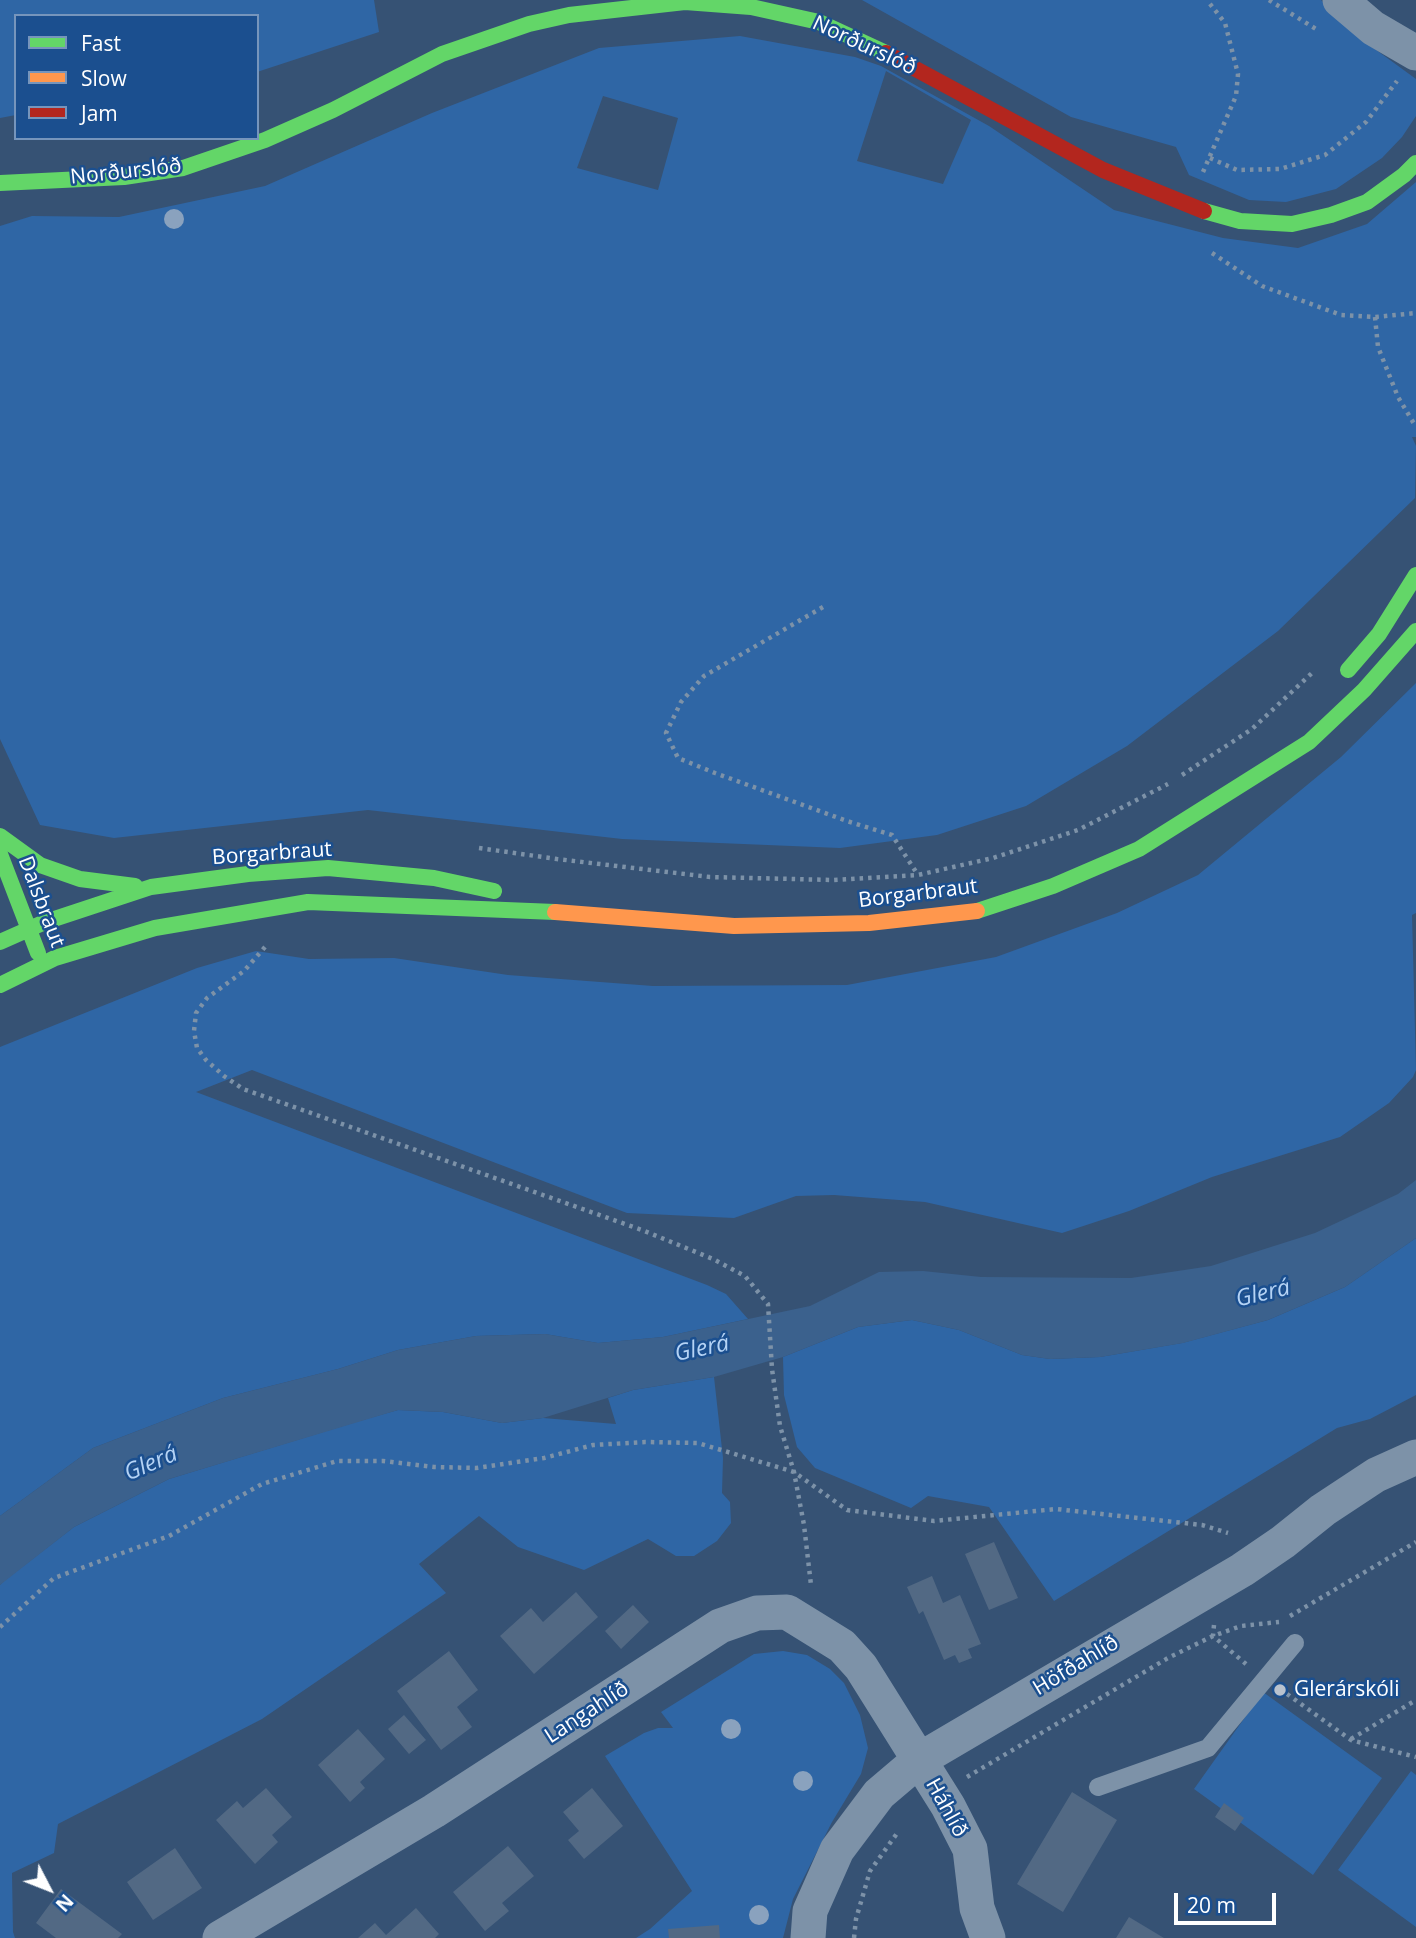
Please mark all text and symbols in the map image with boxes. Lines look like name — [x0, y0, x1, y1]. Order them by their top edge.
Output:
street label: Norðurslóð — [808, 11, 920, 81]
legend — [14, 14, 259, 140]
text: Fast — [81, 29, 121, 57]
text: Slow — [81, 64, 127, 92]
text: Jam — [81, 99, 118, 127]
street label: Norðurslóð — [69, 154, 183, 190]
street label: Borgarbraut — [211, 837, 333, 871]
street label: Dalsbraut — [12, 853, 70, 951]
street label: Borgarbraut — [857, 874, 979, 914]
water label: Glerá — [1233, 1274, 1293, 1314]
water label: Glerá — [672, 1330, 732, 1368]
water label: Glerá — [120, 1441, 182, 1487]
street label: Höfðahlíð — [1029, 1631, 1123, 1701]
street label: Langahlíð — [540, 1677, 634, 1749]
place label: Glerárskóli — [1294, 1677, 1399, 1703]
marker: Glerárskóli — [1272, 1682, 1288, 1698]
street label: Háhlíð — [920, 1774, 972, 1842]
north arrow — [14, 1854, 84, 1924]
scale bar — [1178, 1878, 1280, 1922]
text: N — [50, 1889, 79, 1917]
text: 20 m — [1187, 1891, 1236, 1919]

